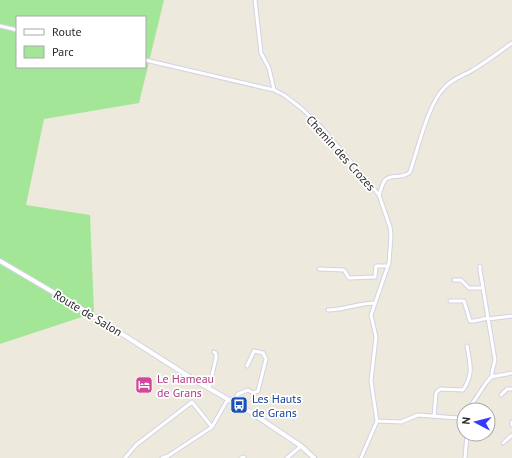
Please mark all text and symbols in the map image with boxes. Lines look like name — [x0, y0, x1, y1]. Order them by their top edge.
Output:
legend — [16, 16, 146, 68]
text: Route — [52, 24, 82, 39]
text: Parc — [52, 44, 74, 59]
street label: Chemin des Crozes — [303, 112, 379, 194]
street label: Route de Salon — [51, 287, 125, 339]
place label: Le Hameau de Grans — [157, 371, 214, 400]
hotel icon: Le Hameau de Grans — [134, 375, 154, 395]
place label: Les Hauts de Grans — [252, 391, 301, 420]
bus stop icon: Les Hauts de Grans — [229, 395, 249, 415]
north arrow — [456, 402, 496, 442]
text: N — [459, 416, 473, 425]

